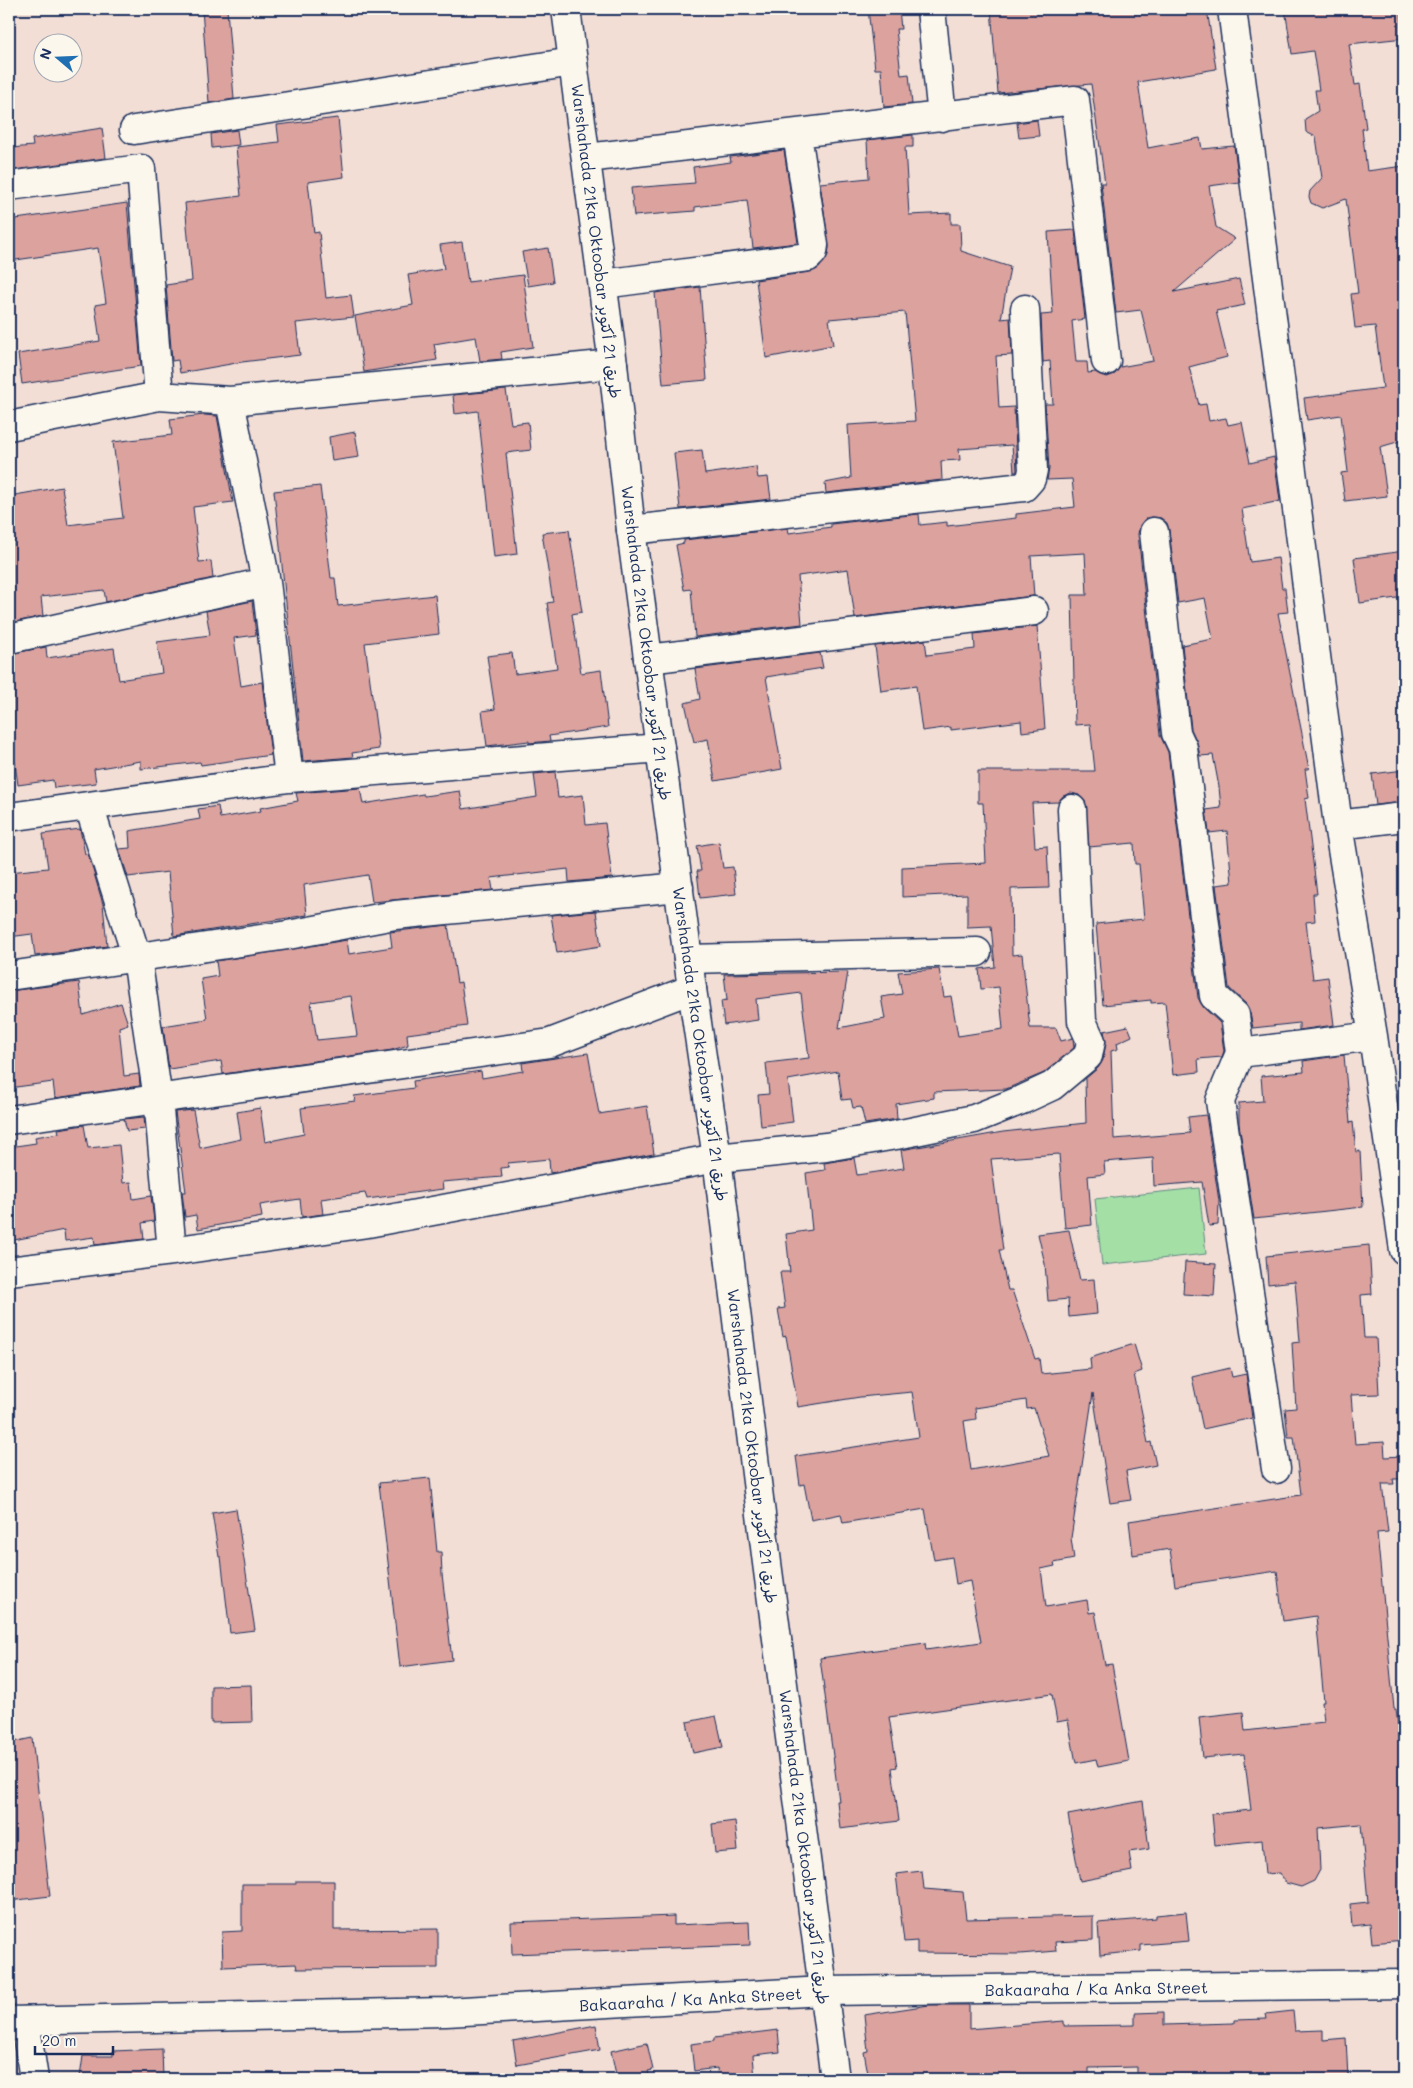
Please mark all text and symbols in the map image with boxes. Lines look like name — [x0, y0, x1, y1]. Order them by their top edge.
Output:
north arrow — [32, 32, 82, 82]
text: N — [35, 45, 56, 62]
street label: Warshahada 21ka Oktoobar طريق 21 أكتوبر — [566, 82, 627, 400]
street label: Warshahada 21ka Oktoobar طريق 21 أكتوبر — [616, 484, 677, 802]
street label: Warshahada 21ka Oktoobar طريق 21 أكتوبر — [668, 886, 733, 1203]
street label: Warshahada 21ka Oktoobar طريق 21 أكتوبر — [722, 1287, 783, 1605]
street label: Warshahada 21ka Oktoobar طريق 21 أكتوبر — [774, 1688, 835, 2006]
street label: Bakaaraha / Ka Anka Street — [985, 1976, 1208, 2000]
street label: Bakaaraha / Ka Anka Street — [578, 1982, 803, 2015]
scale bar — [35, 2023, 112, 2055]
text: 20 m — [42, 2030, 76, 2050]

